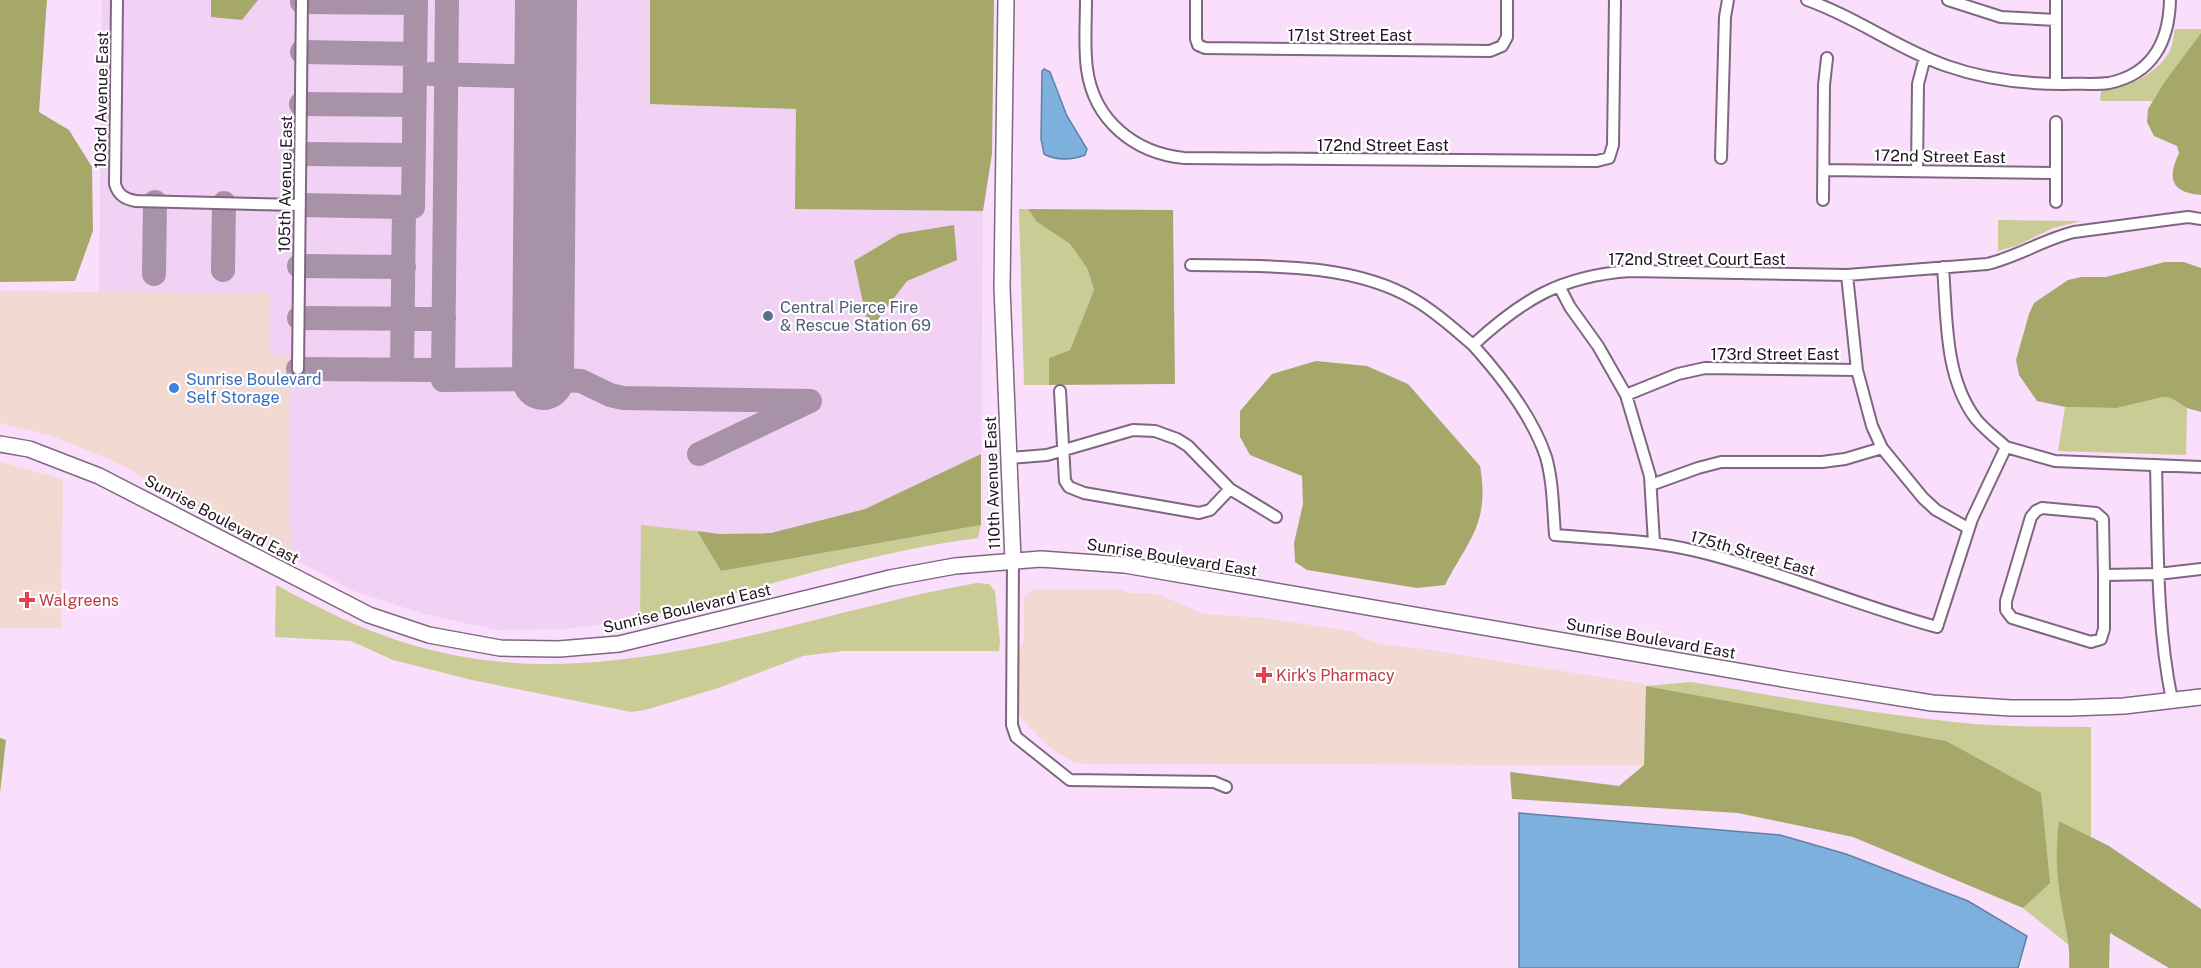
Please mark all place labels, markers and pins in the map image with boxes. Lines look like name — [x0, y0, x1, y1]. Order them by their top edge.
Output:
place label: Central Pierce Fire & Rescue Station 69 — [780, 298, 931, 335]
marker: Central Pierce Fire & Rescue Station 69 — [761, 309, 775, 323]
place label: Sunrise Boulevard Self Storage — [186, 370, 321, 407]
marker: Sunrise Boulevard Self Storage — [167, 381, 181, 395]
place label: Walgreens — [39, 591, 119, 610]
marker: Walgreens — [20, 593, 34, 607]
place label: Kirk's Pharmacy — [1276, 666, 1395, 685]
marker: Kirk's Pharmacy — [1257, 668, 1271, 682]

